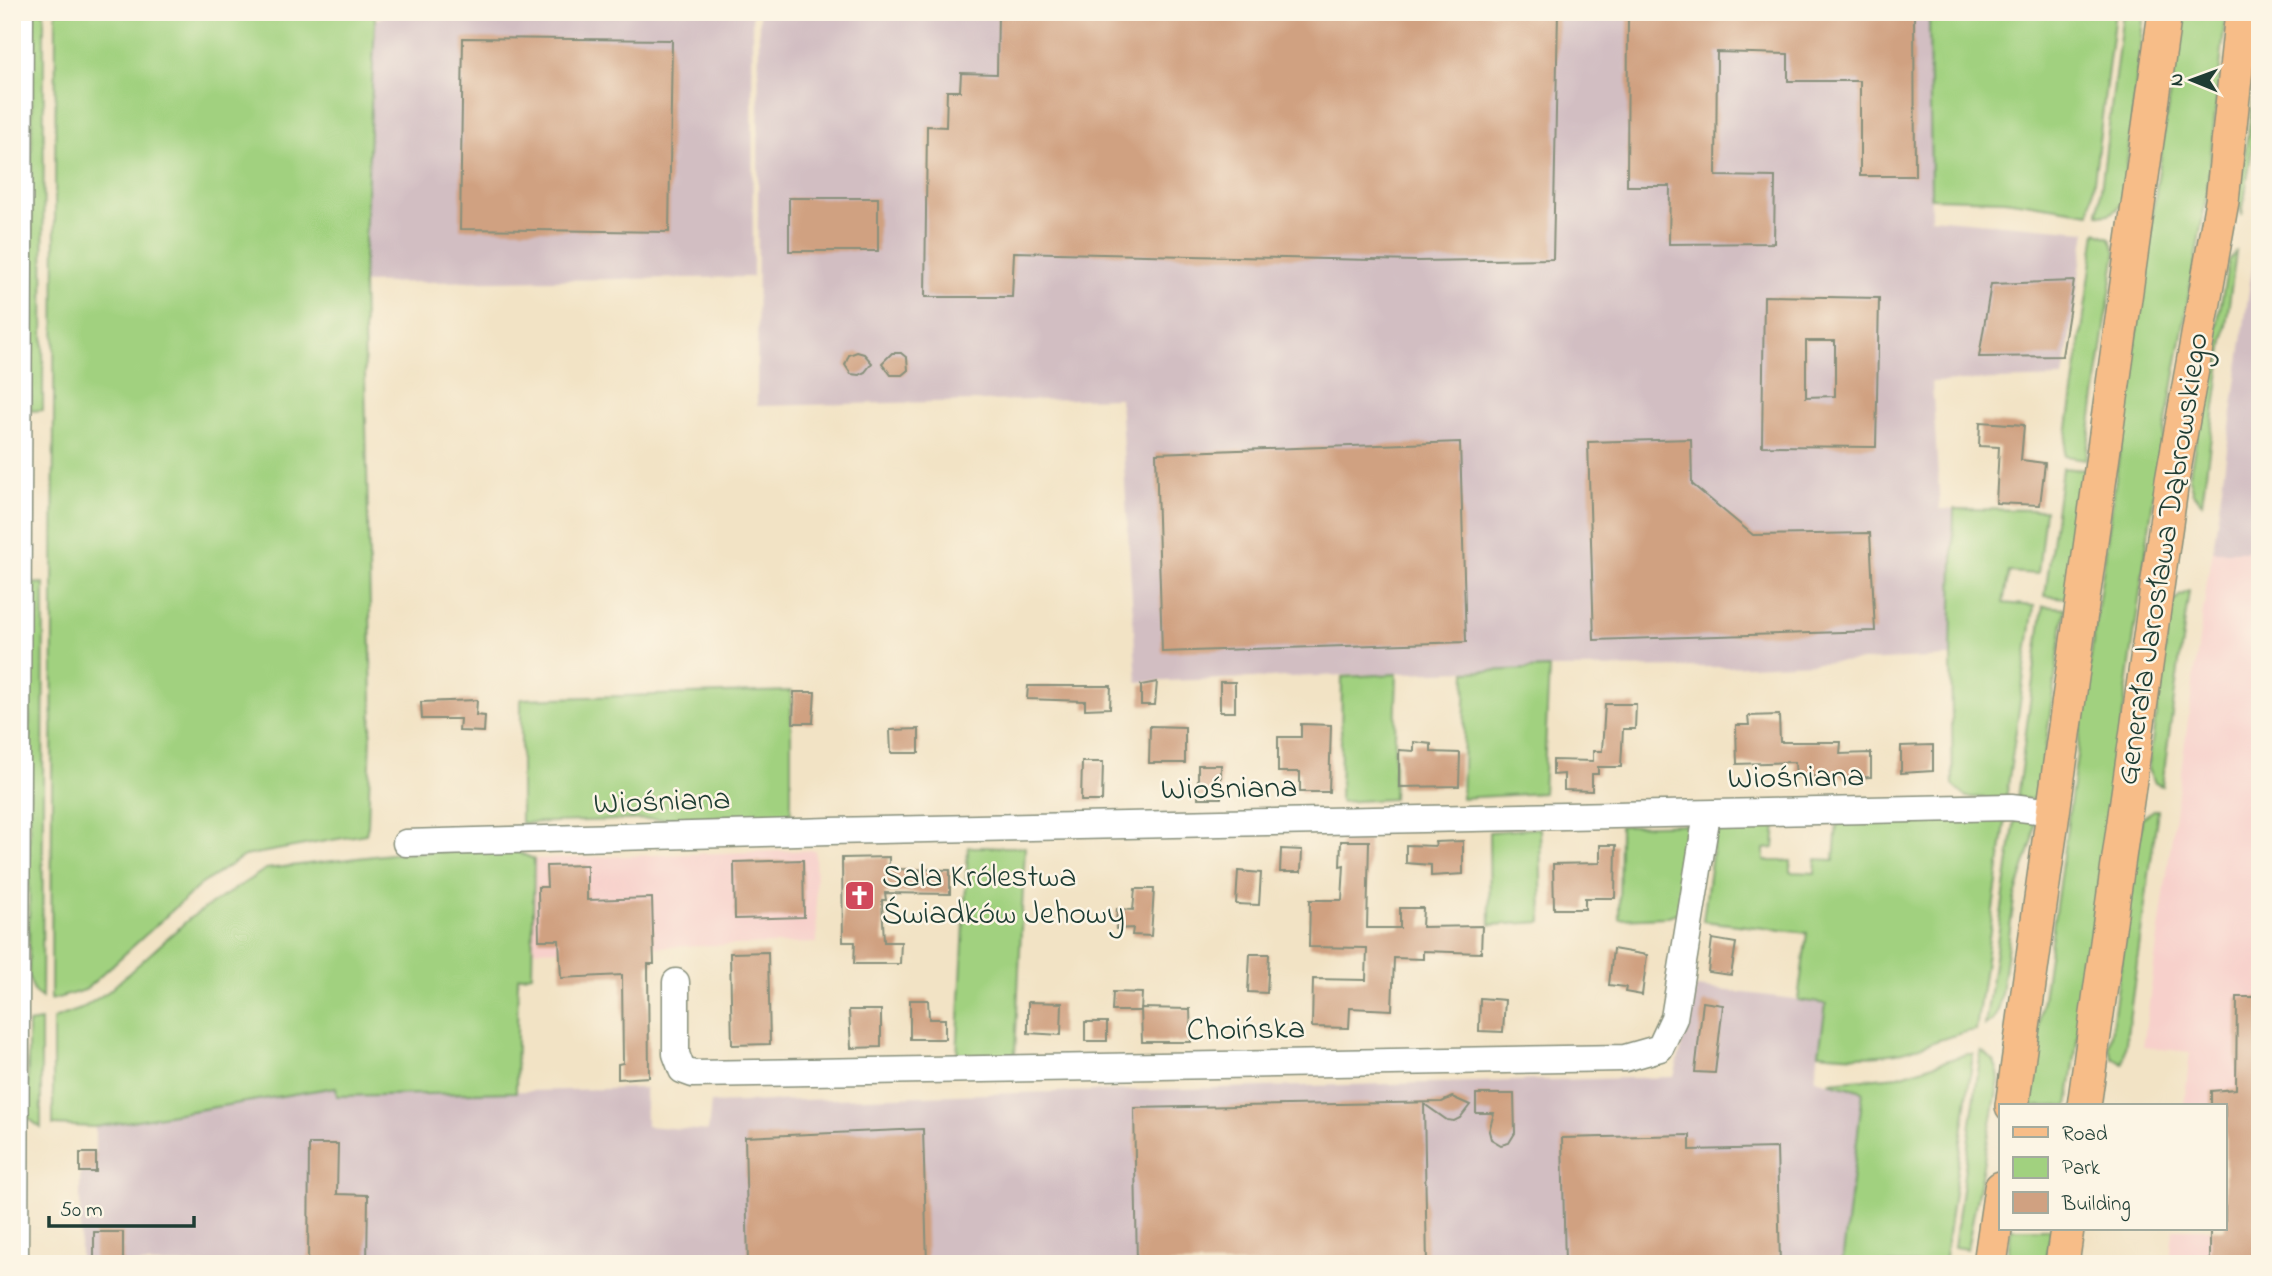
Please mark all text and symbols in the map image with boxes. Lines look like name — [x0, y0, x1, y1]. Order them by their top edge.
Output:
north arrow — [2156, 46, 2226, 116]
text: N — [2164, 73, 2191, 86]
street label: Generała Jarosława Dąbrowskiego — [2105, 329, 2223, 789]
street label: Wiośniana — [1727, 754, 1865, 804]
street label: Wiośniana — [1160, 765, 1298, 815]
street label: Wiośniana — [593, 777, 731, 829]
place label: Sala Królestwa Świadków Jehowy — [882, 855, 1125, 939]
church icon: Sala Królestwa Świadków Jehowy — [842, 879, 876, 913]
street label: Choińska — [1186, 1006, 1306, 1056]
legend — [1999, 1104, 2226, 1230]
text: Road — [2062, 1120, 2108, 1150]
text: Park — [2062, 1154, 2101, 1184]
scale bar — [49, 1185, 194, 1229]
text: Building — [2061, 1190, 2131, 1222]
text: 50 m — [60, 1196, 103, 1226]

